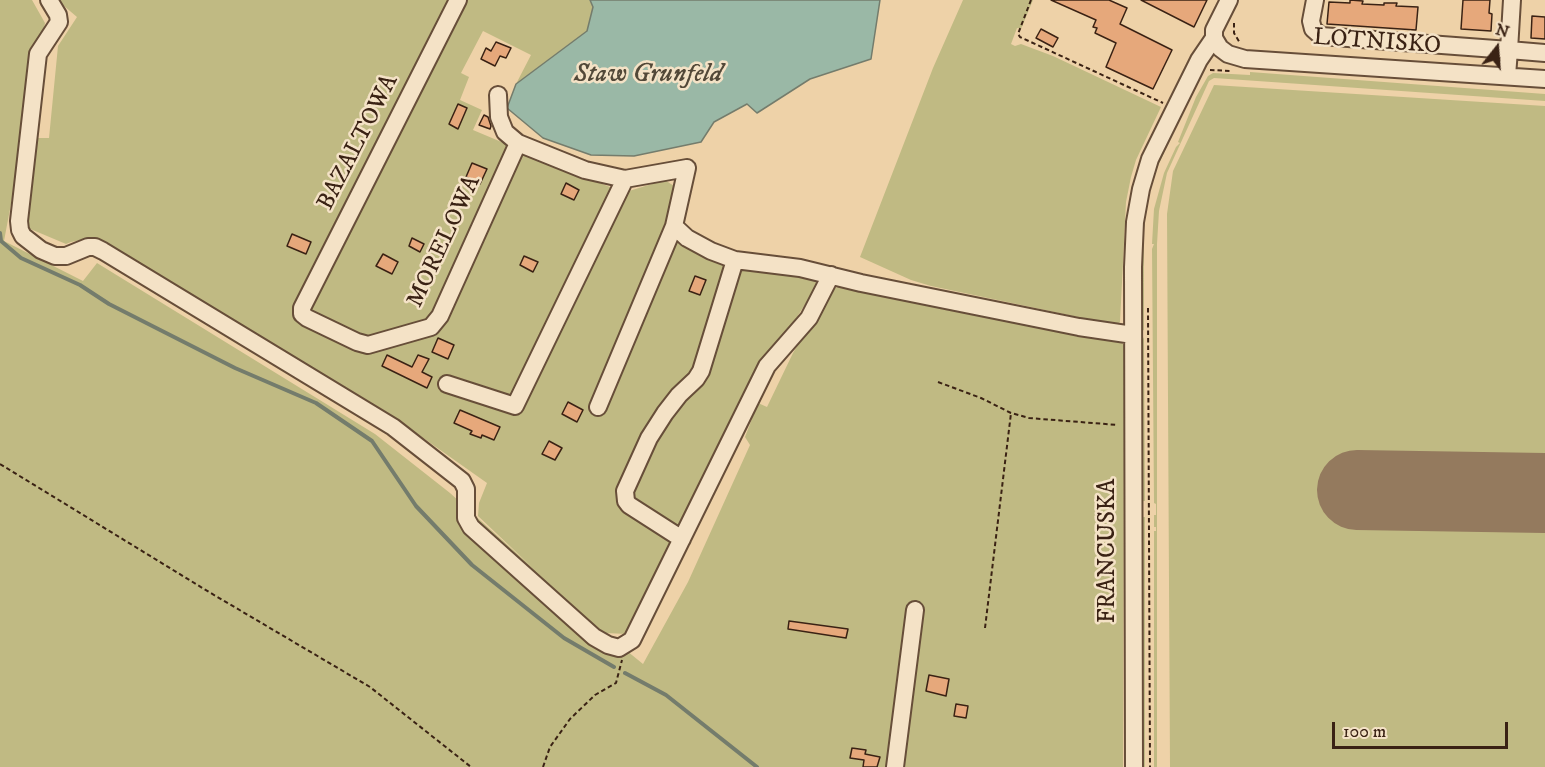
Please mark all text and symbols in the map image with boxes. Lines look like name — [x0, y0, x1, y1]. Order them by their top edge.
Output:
north arrow — [1467, 18, 1527, 78]
text: N — [1493, 19, 1511, 42]
street label: LOTNISKO — [1312, 24, 1442, 62]
water label: Staw Grunfeld — [574, 60, 722, 92]
street label: BAZALTOWA — [313, 70, 405, 216]
street label: MORELOWA — [402, 172, 488, 312]
street label: FRANCUSKA — [1095, 479, 1123, 623]
scale bar — [1335, 710, 1510, 748]
text: 100 m — [1343, 721, 1386, 743]

